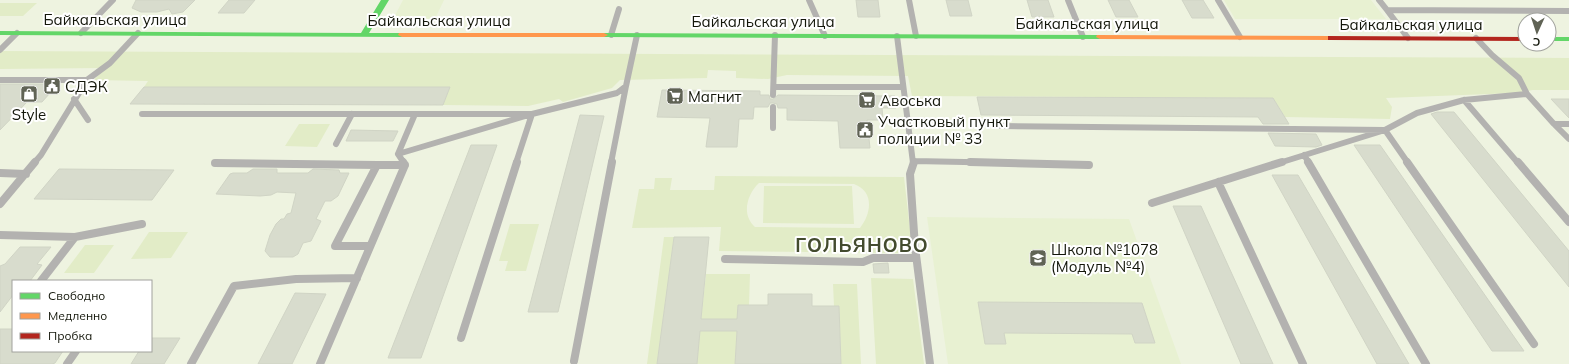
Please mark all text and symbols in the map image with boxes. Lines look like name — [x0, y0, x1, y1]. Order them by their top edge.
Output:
street label: Байкальская улица — [43, 10, 187, 29]
street label: Байкальская улица — [367, 11, 511, 30]
street label: Байкальская улица — [691, 12, 835, 31]
north arrow — [1517, 12, 1557, 52]
street label: Байкальская улица — [1015, 14, 1159, 33]
street label: Байкальская улица — [1339, 15, 1483, 34]
text: С — [1532, 35, 1541, 49]
public building icon: СДЭК — [42, 76, 62, 96]
place label: СДЭК — [65, 77, 108, 96]
shop icon: Style — [19, 84, 39, 104]
supermarket icon: Магнит — [665, 86, 685, 106]
place label: Магнит — [688, 87, 742, 106]
supermarket icon: Авоська — [857, 90, 877, 110]
place label: Авоська — [880, 91, 941, 110]
place label: Style — [12, 105, 46, 124]
place label: Участковый пункт полиции № 33 — [877, 112, 1010, 148]
public building icon: Участковый пункт полиции № 33 — [855, 120, 875, 140]
district label: ГОЛЬЯНОВО — [795, 233, 929, 257]
place label: Школа №1078 (Модуль №4) — [1051, 240, 1158, 276]
school or university icon: Школа №1078 (Модуль №4) — [1028, 248, 1048, 268]
legend — [12, 280, 152, 352]
text: Свободно — [48, 288, 105, 303]
text: Медленно — [48, 308, 107, 323]
text: Пробка — [48, 328, 92, 343]

